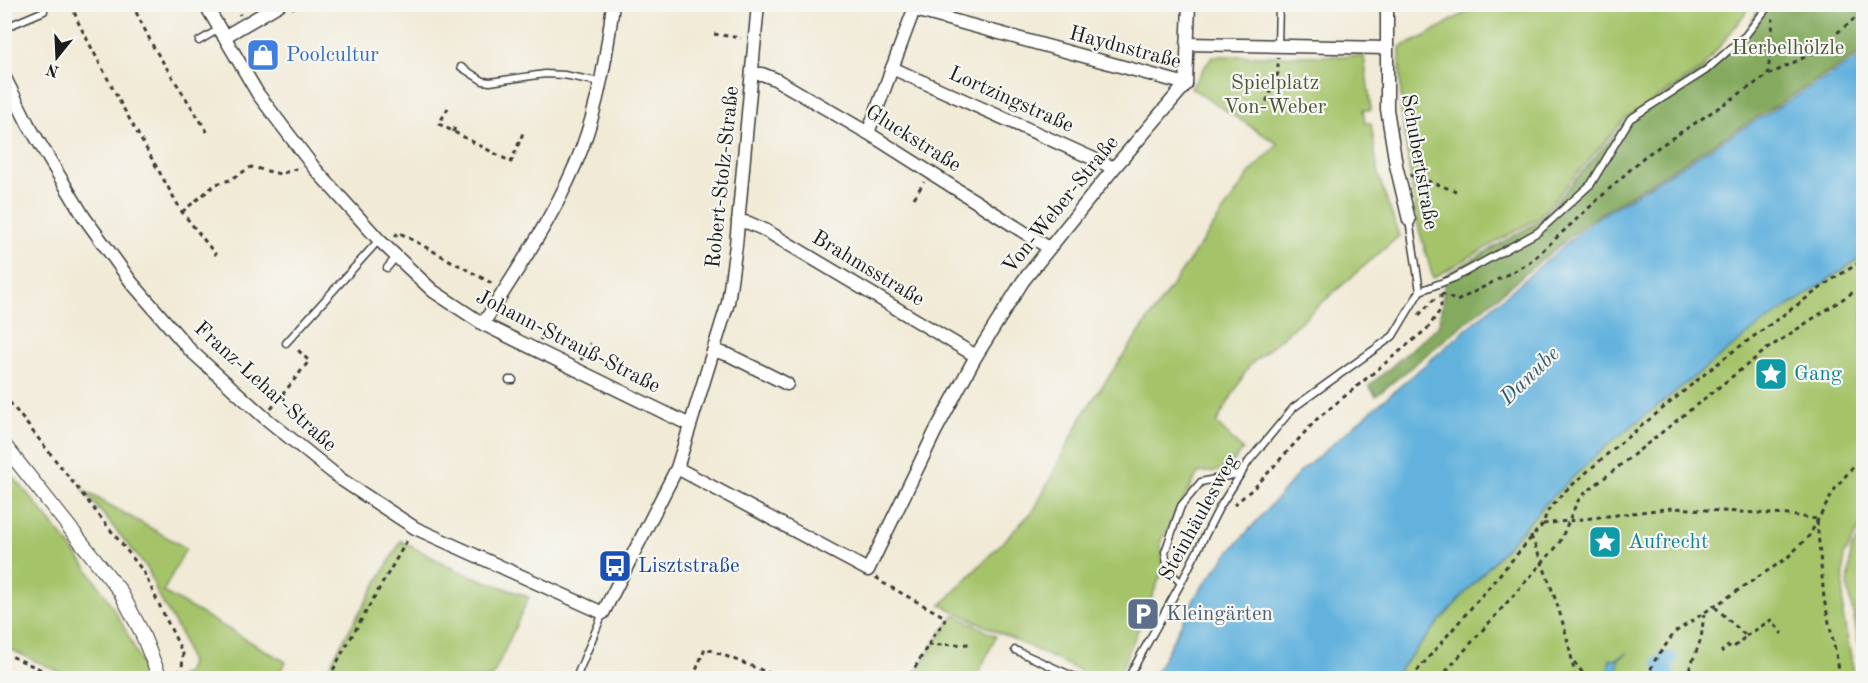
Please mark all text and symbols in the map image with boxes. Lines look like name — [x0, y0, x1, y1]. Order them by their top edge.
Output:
street label: Haydnstraße — [1067, 23, 1183, 73]
north arrow — [27, 27, 87, 87]
shop icon: Poolcultur — [245, 37, 281, 73]
park label: Herbelhölzle — [1732, 38, 1844, 59]
place label: Poolcultur — [286, 45, 379, 66]
text: N — [44, 60, 61, 79]
street label: Lortzingstraße — [945, 63, 1077, 137]
park label: Spielplatz Von-Weber — [1224, 73, 1327, 118]
street label: Robert-Stolz-Straße — [703, 85, 743, 269]
street label: Schubertstraße — [1397, 93, 1441, 231]
street label: Gluckstraße — [862, 101, 964, 177]
street label: Von-Weber-Straße — [999, 132, 1123, 278]
street label: Brahmsstraße — [808, 227, 928, 311]
street label: Johann-Strauß-Straße — [473, 286, 663, 398]
street label: Franz-Lehar-Straße — [190, 318, 340, 456]
water label: Danube — [1495, 343, 1564, 410]
place icon: Gang — [1753, 356, 1789, 392]
place label: Gang — [1794, 364, 1843, 385]
street label: Steinhäulesweg — [1156, 451, 1243, 585]
place icon: Aufrecht — [1587, 524, 1623, 560]
place label: Aufrecht — [1628, 532, 1708, 553]
bus stop icon: Lisztstraße — [597, 548, 633, 584]
place label: Lisztstraße — [638, 556, 740, 577]
parking icon: Kleingärten — [1125, 596, 1161, 632]
place label: Kleingärten — [1166, 604, 1273, 625]

